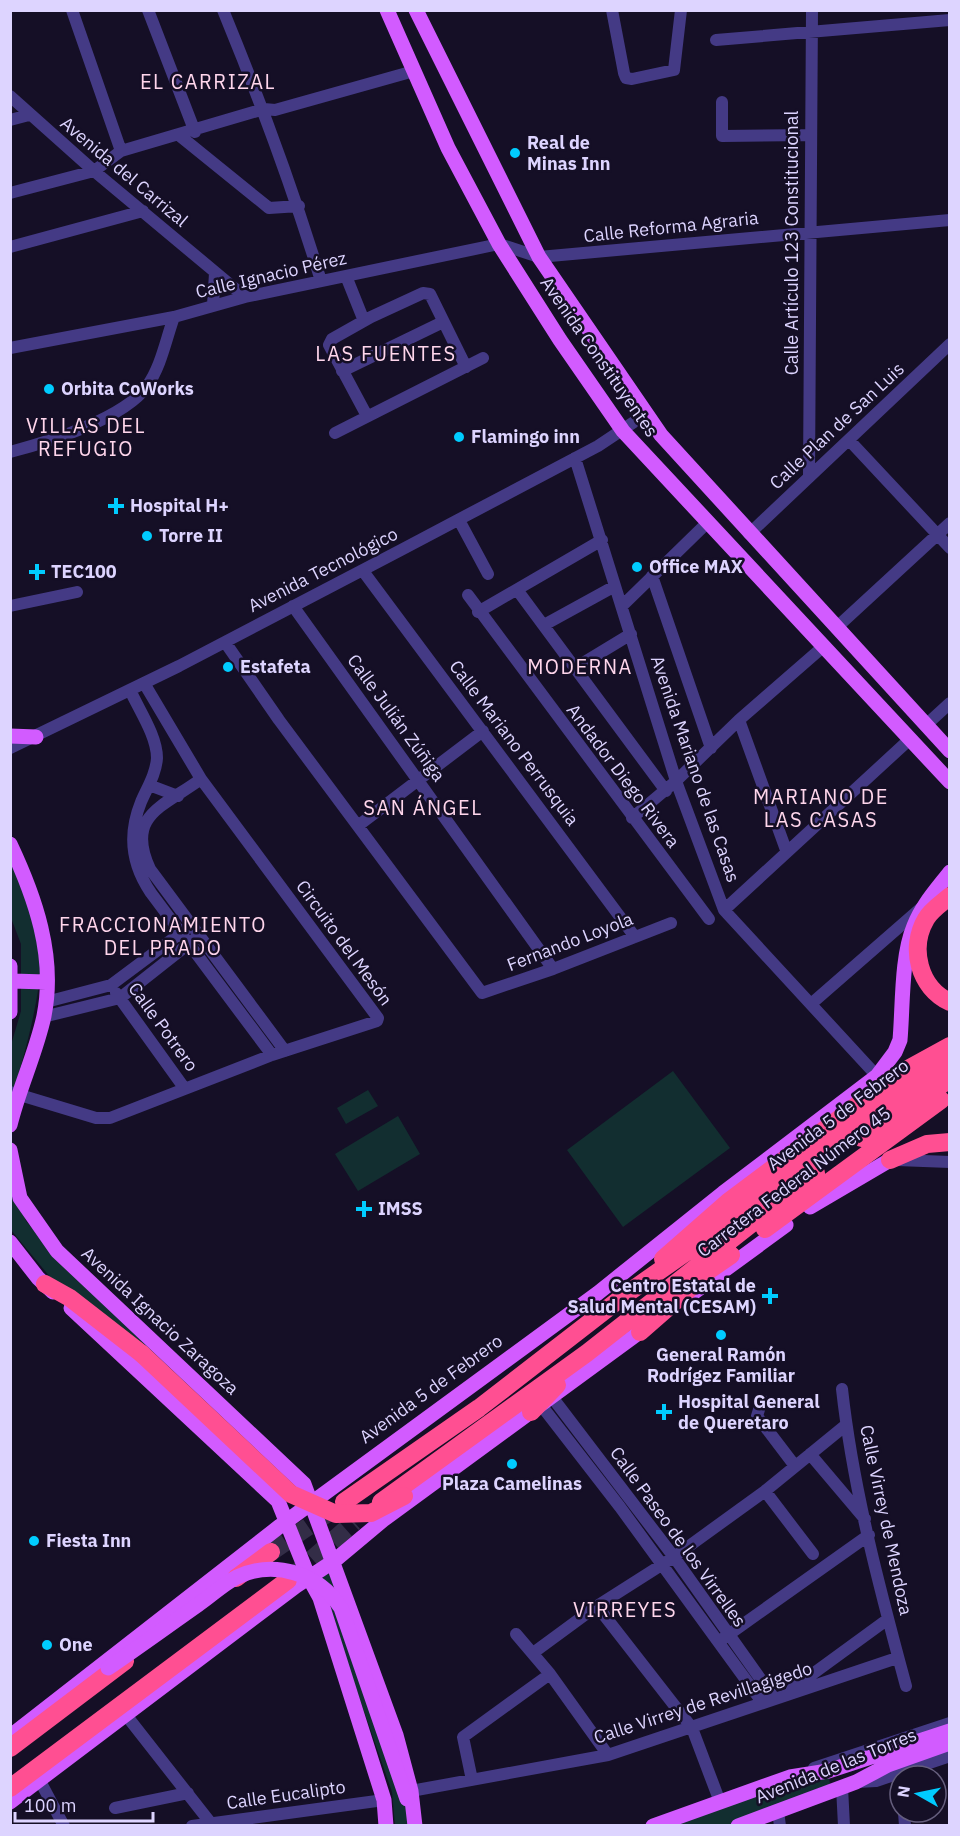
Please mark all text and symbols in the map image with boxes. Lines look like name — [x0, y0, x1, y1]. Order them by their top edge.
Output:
district label: EL CARRIZAL — [140, 68, 276, 95]
street label: Calle Artículo 123 Constitucional — [780, 111, 803, 375]
street label: Avenida del Carrizal — [56, 112, 193, 232]
place label: Real de Minas Inn — [527, 131, 610, 175]
marker: Real de Minas Inn — [508, 146, 522, 160]
street label: Calle Reforma Agraria — [582, 206, 760, 247]
street label: Calle Ignacio Pérez — [193, 246, 349, 303]
street label: Avenida Constituyentes — [535, 272, 663, 441]
district label: LAS FUENTES — [315, 340, 457, 367]
street label: Calle Plan de San Luis — [764, 357, 909, 494]
place label: Orbita CoWorks — [61, 377, 194, 400]
marker: Orbita CoWorks — [42, 382, 56, 396]
district label: VILLAS DEL REFUGIO — [26, 412, 146, 462]
place label: Flamingo inn — [471, 425, 580, 448]
marker: Flamingo inn — [452, 430, 466, 444]
place label: Hospital H+ — [130, 494, 229, 517]
marker: Hospital H+ — [107, 497, 125, 515]
street label: Avenida Tecnológico — [244, 522, 402, 617]
place label: Torre II — [159, 524, 223, 547]
marker: Torre II — [140, 529, 154, 543]
place label: Office MAX — [649, 555, 743, 578]
place label: TEC100 — [51, 560, 117, 583]
marker: Office MAX — [630, 560, 644, 574]
marker: TEC100 — [28, 563, 46, 581]
street label: Calle Julián Zúñiga — [342, 650, 451, 786]
street label: Avenida Mariano de las Casas — [646, 652, 745, 885]
district label: MODERNA — [527, 653, 633, 680]
place label: Estafeta — [240, 655, 311, 678]
street label: Calle Mariano Perrusquia — [445, 655, 584, 830]
marker: Estafeta — [221, 660, 235, 674]
street label: Andador Diego Rivera — [562, 699, 685, 852]
district label: MARIANO DE LAS CASAS — [753, 783, 889, 833]
district label: SAN ÁNGEL — [363, 794, 483, 821]
street label: Circuito del Mesón — [291, 875, 398, 1010]
street label: Fernando Loyola — [503, 907, 636, 976]
district label: FRACCIONAMIENTO DEL PRADO — [59, 911, 267, 961]
street label: Calle Potrero — [123, 978, 203, 1076]
street label: Avenida 5 de Febrero — [762, 1054, 913, 1175]
street label: Carretera Federal Número 45 — [692, 1101, 895, 1262]
place label: IMSS — [378, 1197, 423, 1220]
marker: IMSS — [355, 1200, 373, 1218]
street label: Avenida Ignacio Zaragoza — [77, 1242, 244, 1400]
place label: Centro Estatal de Salud Mental (CESAM) — [568, 1274, 756, 1318]
marker: Centro Estatal de Salud Mental (CESAM) — [761, 1287, 779, 1305]
marker: General Ramón Rodrígez Familiar — [714, 1328, 728, 1342]
street label: Avenida 5 de Febrero — [355, 1329, 507, 1448]
place label: General Ramón Rodrígez Familiar — [647, 1343, 795, 1387]
place label: Hospital General de Queretaro — [678, 1390, 820, 1434]
marker: Hospital General de Queretaro — [655, 1403, 673, 1421]
street label: Calle Virrey de Mendoza — [855, 1423, 918, 1617]
street label: Calle Paseo de los Virrelles — [605, 1442, 752, 1631]
marker: Plaza Camelinas — [505, 1457, 519, 1471]
place label: Plaza Camelinas — [442, 1472, 582, 1495]
place label: Fiesta Inn — [46, 1529, 131, 1552]
marker: Fiesta Inn — [27, 1534, 41, 1548]
district label: VIRREYES — [573, 1596, 677, 1623]
place label: One — [59, 1633, 93, 1656]
marker: One — [40, 1638, 54, 1652]
street label: Calle Virrey de Revillagigedo — [591, 1656, 815, 1749]
street label: Avenida de las Torres — [752, 1723, 920, 1808]
north arrow — [888, 1764, 948, 1824]
street label: Calle Eucalipto — [225, 1775, 347, 1814]
text: N — [892, 1784, 914, 1799]
scale bar — [15, 1785, 153, 1823]
text: 100 m — [24, 1794, 76, 1817]

